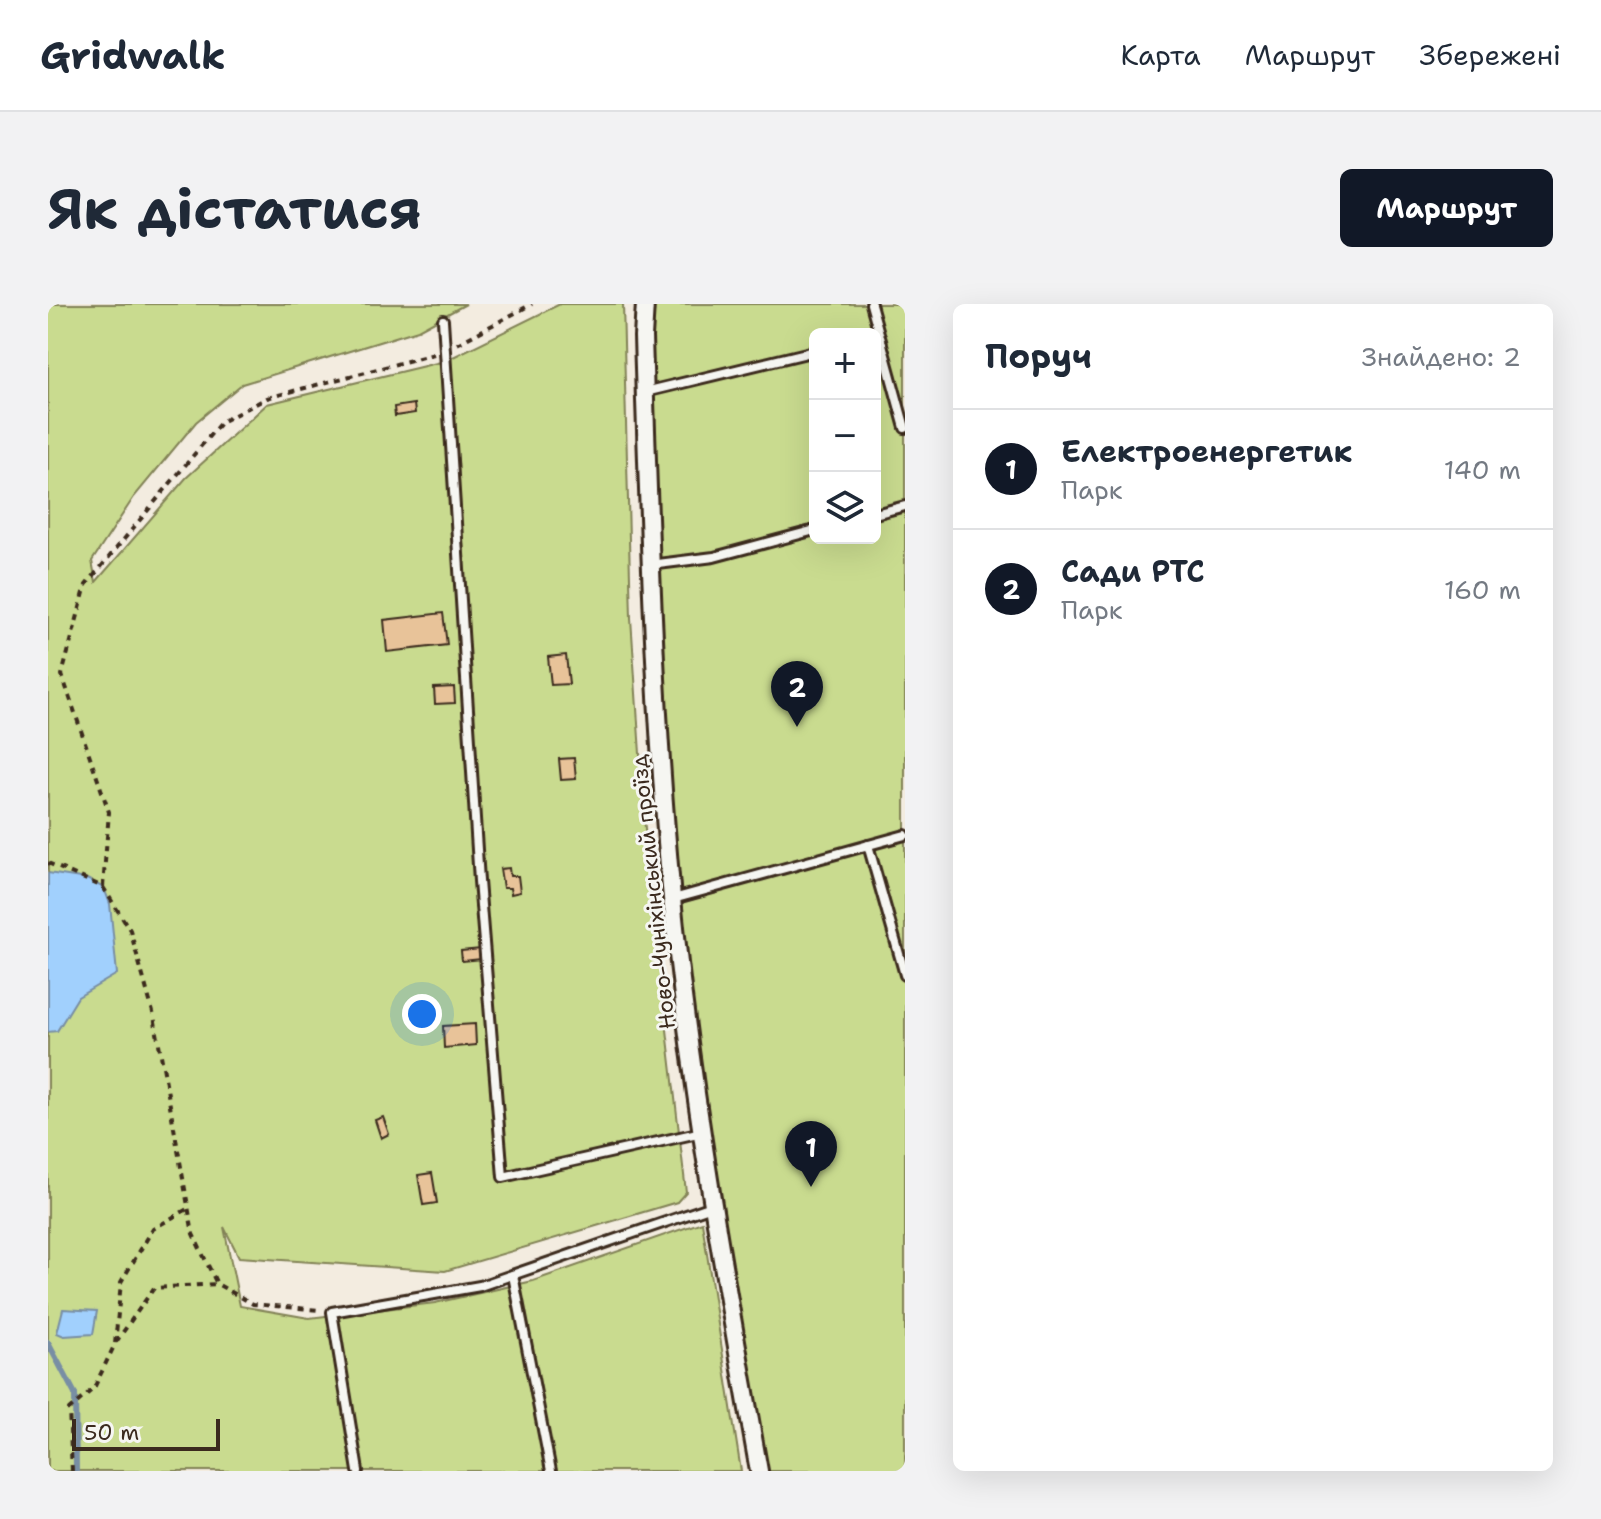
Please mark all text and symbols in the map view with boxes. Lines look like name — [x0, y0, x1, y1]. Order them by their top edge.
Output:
text: Gridwalk — [40, 30, 226, 81]
text: Карта — [1121, 36, 1201, 74]
text: Маршрут — [1245, 36, 1375, 74]
text: Збережені — [1419, 36, 1561, 74]
button: Маршрут — [1340, 169, 1553, 247]
text: Як дістатися — [48, 171, 422, 246]
map controls — [809, 328, 881, 544]
button: + — [809, 328, 881, 400]
text: Поруч — [985, 333, 1092, 379]
text: Знайдено: 2 — [1362, 339, 1521, 374]
button: − — [809, 400, 881, 472]
text: Електроенергетик — [1061, 431, 1352, 472]
text: 1 — [1005, 452, 1017, 487]
text: 140 m — [1444, 452, 1521, 487]
button: layers — [809, 472, 881, 544]
text: Парк — [1061, 472, 1123, 507]
text: Сади РТС — [1061, 551, 1205, 592]
text: 2 — [1002, 572, 1020, 607]
text: 160 m — [1444, 572, 1521, 607]
text: Парк — [1061, 592, 1123, 627]
pin: 2 — [771, 661, 823, 727]
street label: Ново-Чуніхінський проїзд — [624, 753, 682, 1031]
your location — [402, 994, 442, 1034]
pin: 1 — [785, 1121, 837, 1187]
scale bar — [72, 1415, 220, 1451]
text: 50 m — [84, 1418, 139, 1447]

